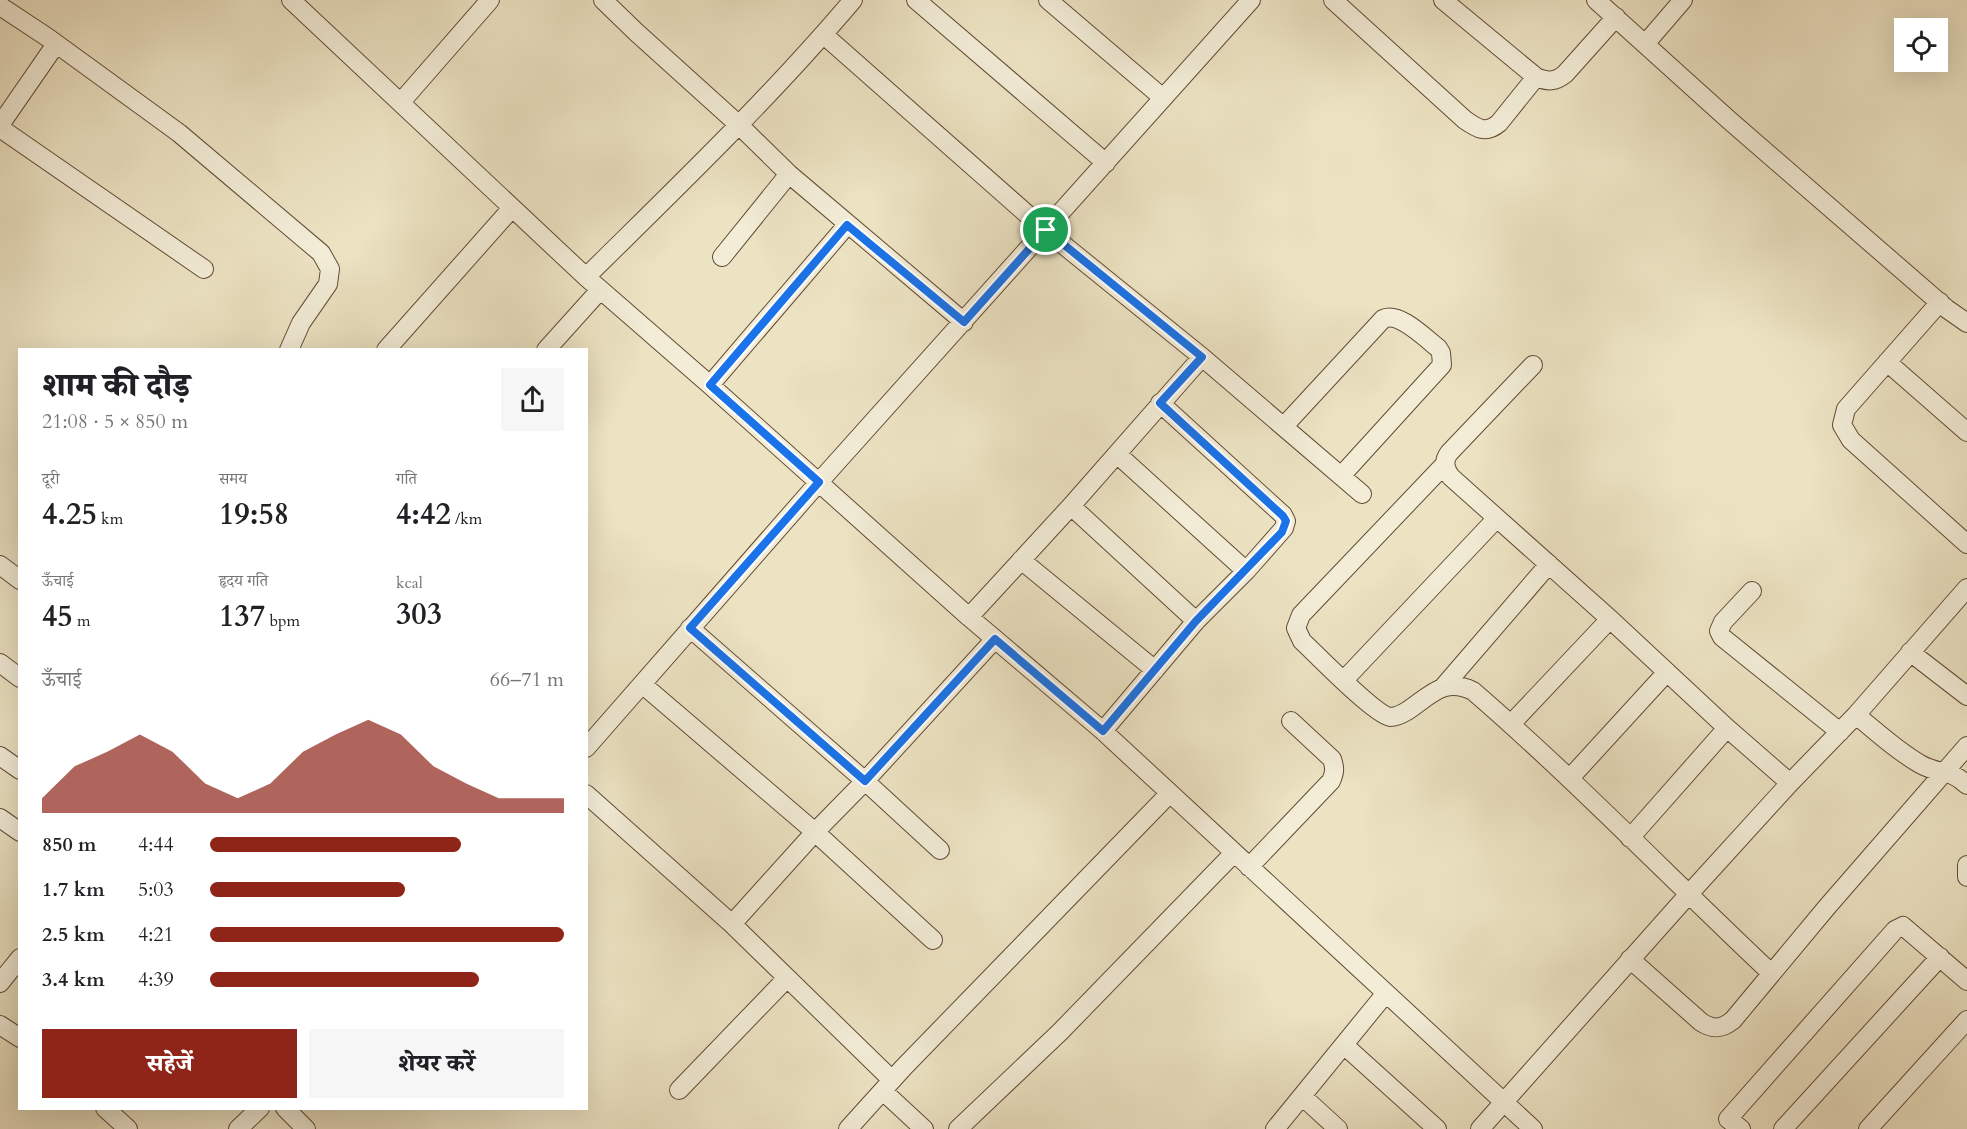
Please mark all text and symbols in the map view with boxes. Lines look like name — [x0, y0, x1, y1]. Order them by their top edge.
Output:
map controls — [1894, 18, 1948, 72]
button: locate — [1894, 18, 1948, 72]
pin — [1020, 204, 1071, 255]
icon: arrive — [1029, 213, 1062, 246]
text: शाम की दौड़ — [42, 363, 190, 408]
button: share — [501, 368, 564, 431]
text: 21:08 · 5 × 850 m — [42, 408, 188, 435]
text: दूरी — [42, 468, 59, 490]
text: समय — [219, 468, 247, 490]
text: गति — [396, 468, 417, 490]
text: 4.25 — [42, 494, 97, 535]
text: 19:58 — [219, 494, 289, 535]
text: 4:42 — [396, 494, 451, 535]
text: km — [97, 508, 123, 530]
text: /km — [451, 508, 482, 530]
text: ऊँचाई — [42, 570, 74, 592]
text: हृदय गति — [219, 570, 268, 592]
text: kcal — [396, 572, 423, 594]
text: 303 — [396, 594, 442, 635]
text: 45 — [42, 596, 73, 637]
text: 137 — [219, 596, 265, 637]
text: m — [73, 610, 91, 632]
text: bpm — [265, 610, 300, 632]
text: ऊँचाई — [42, 666, 81, 693]
text: 66–71 m — [490, 666, 564, 693]
text: 850 m — [42, 831, 97, 858]
text: 4:44 — [138, 831, 174, 858]
text: 1.7 km — [42, 876, 105, 903]
text: 5:03 — [138, 876, 174, 903]
text: 2.5 km — [42, 921, 105, 948]
text: 4:21 — [138, 921, 174, 948]
text: 3.4 km — [42, 966, 105, 993]
text: 4:39 — [138, 966, 174, 993]
button: सहेजें — [42, 1029, 297, 1098]
button: शेयर करें — [309, 1029, 564, 1098]

